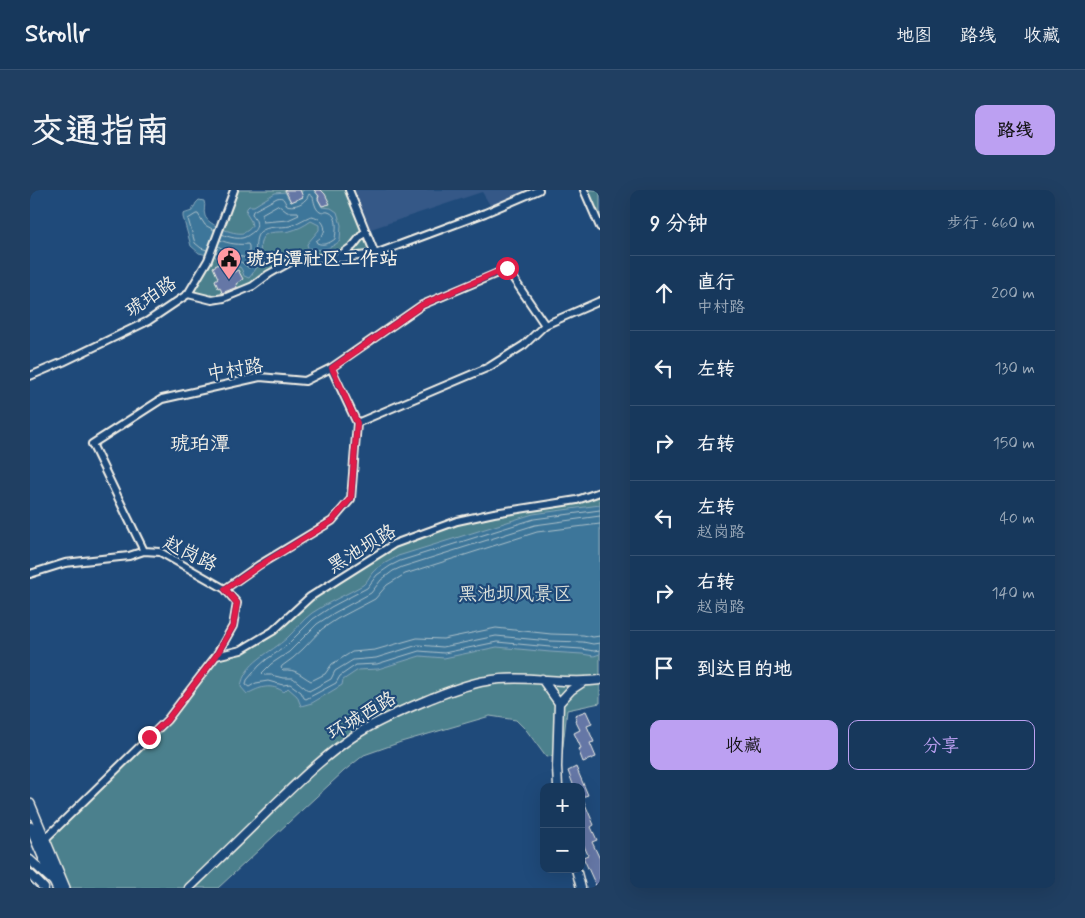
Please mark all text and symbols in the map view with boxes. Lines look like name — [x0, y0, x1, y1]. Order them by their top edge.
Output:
text: Strollr — [25, 19, 89, 50]
text: 地图 — [896, 24, 932, 48]
text: 路线 — [960, 24, 996, 48]
text: 收藏 — [1024, 24, 1060, 48]
button: 路线 — [975, 105, 1055, 155]
text: 交通指南 — [30, 109, 170, 155]
text: 9 分钟 — [650, 210, 708, 238]
text: 步行 · 660 m — [947, 213, 1035, 234]
public building icon: 琥珀潭社区工作站 — [216, 246, 242, 280]
place label: 琥珀潭社区工作站 — [246, 247, 398, 272]
route start — [496, 257, 519, 280]
text: 直行 — [697, 270, 735, 295]
street label: 琥珀路 — [120, 271, 182, 323]
icon: ahead — [650, 279, 678, 307]
text: 200 m — [991, 283, 1035, 304]
text: 中村路 — [697, 297, 745, 318]
street label: 中村路 — [205, 353, 265, 387]
icon: left — [650, 354, 678, 382]
text: 左转 — [697, 357, 735, 382]
text: 130 m — [994, 358, 1035, 379]
icon: right — [650, 429, 678, 457]
district label: 琥珀潭 — [170, 431, 230, 458]
text: 右转 — [697, 432, 735, 457]
text: 150 m — [993, 433, 1035, 454]
text: 左转 — [697, 495, 735, 520]
icon: left — [650, 504, 678, 532]
text: 40 m — [999, 508, 1035, 529]
street label: 黑池坝路 — [323, 519, 401, 579]
text: 赵岗路 — [697, 522, 745, 543]
street label: 赵岗路 — [159, 530, 221, 578]
text: 右转 — [697, 570, 735, 595]
icon: right — [650, 579, 678, 607]
park label: 黑池坝风景区 — [458, 582, 572, 607]
text: 140 m — [991, 583, 1035, 604]
text: 赵岗路 — [697, 597, 745, 618]
icon: arrive — [650, 654, 678, 682]
text: 到达目的地 — [697, 657, 792, 682]
street label: 环城西路 — [323, 686, 401, 746]
button: 收藏 — [650, 720, 838, 770]
button: 分享 — [848, 720, 1035, 770]
route end — [138, 726, 161, 749]
map controls — [540, 783, 585, 873]
button: + — [540, 783, 585, 828]
button: − — [540, 828, 585, 873]

